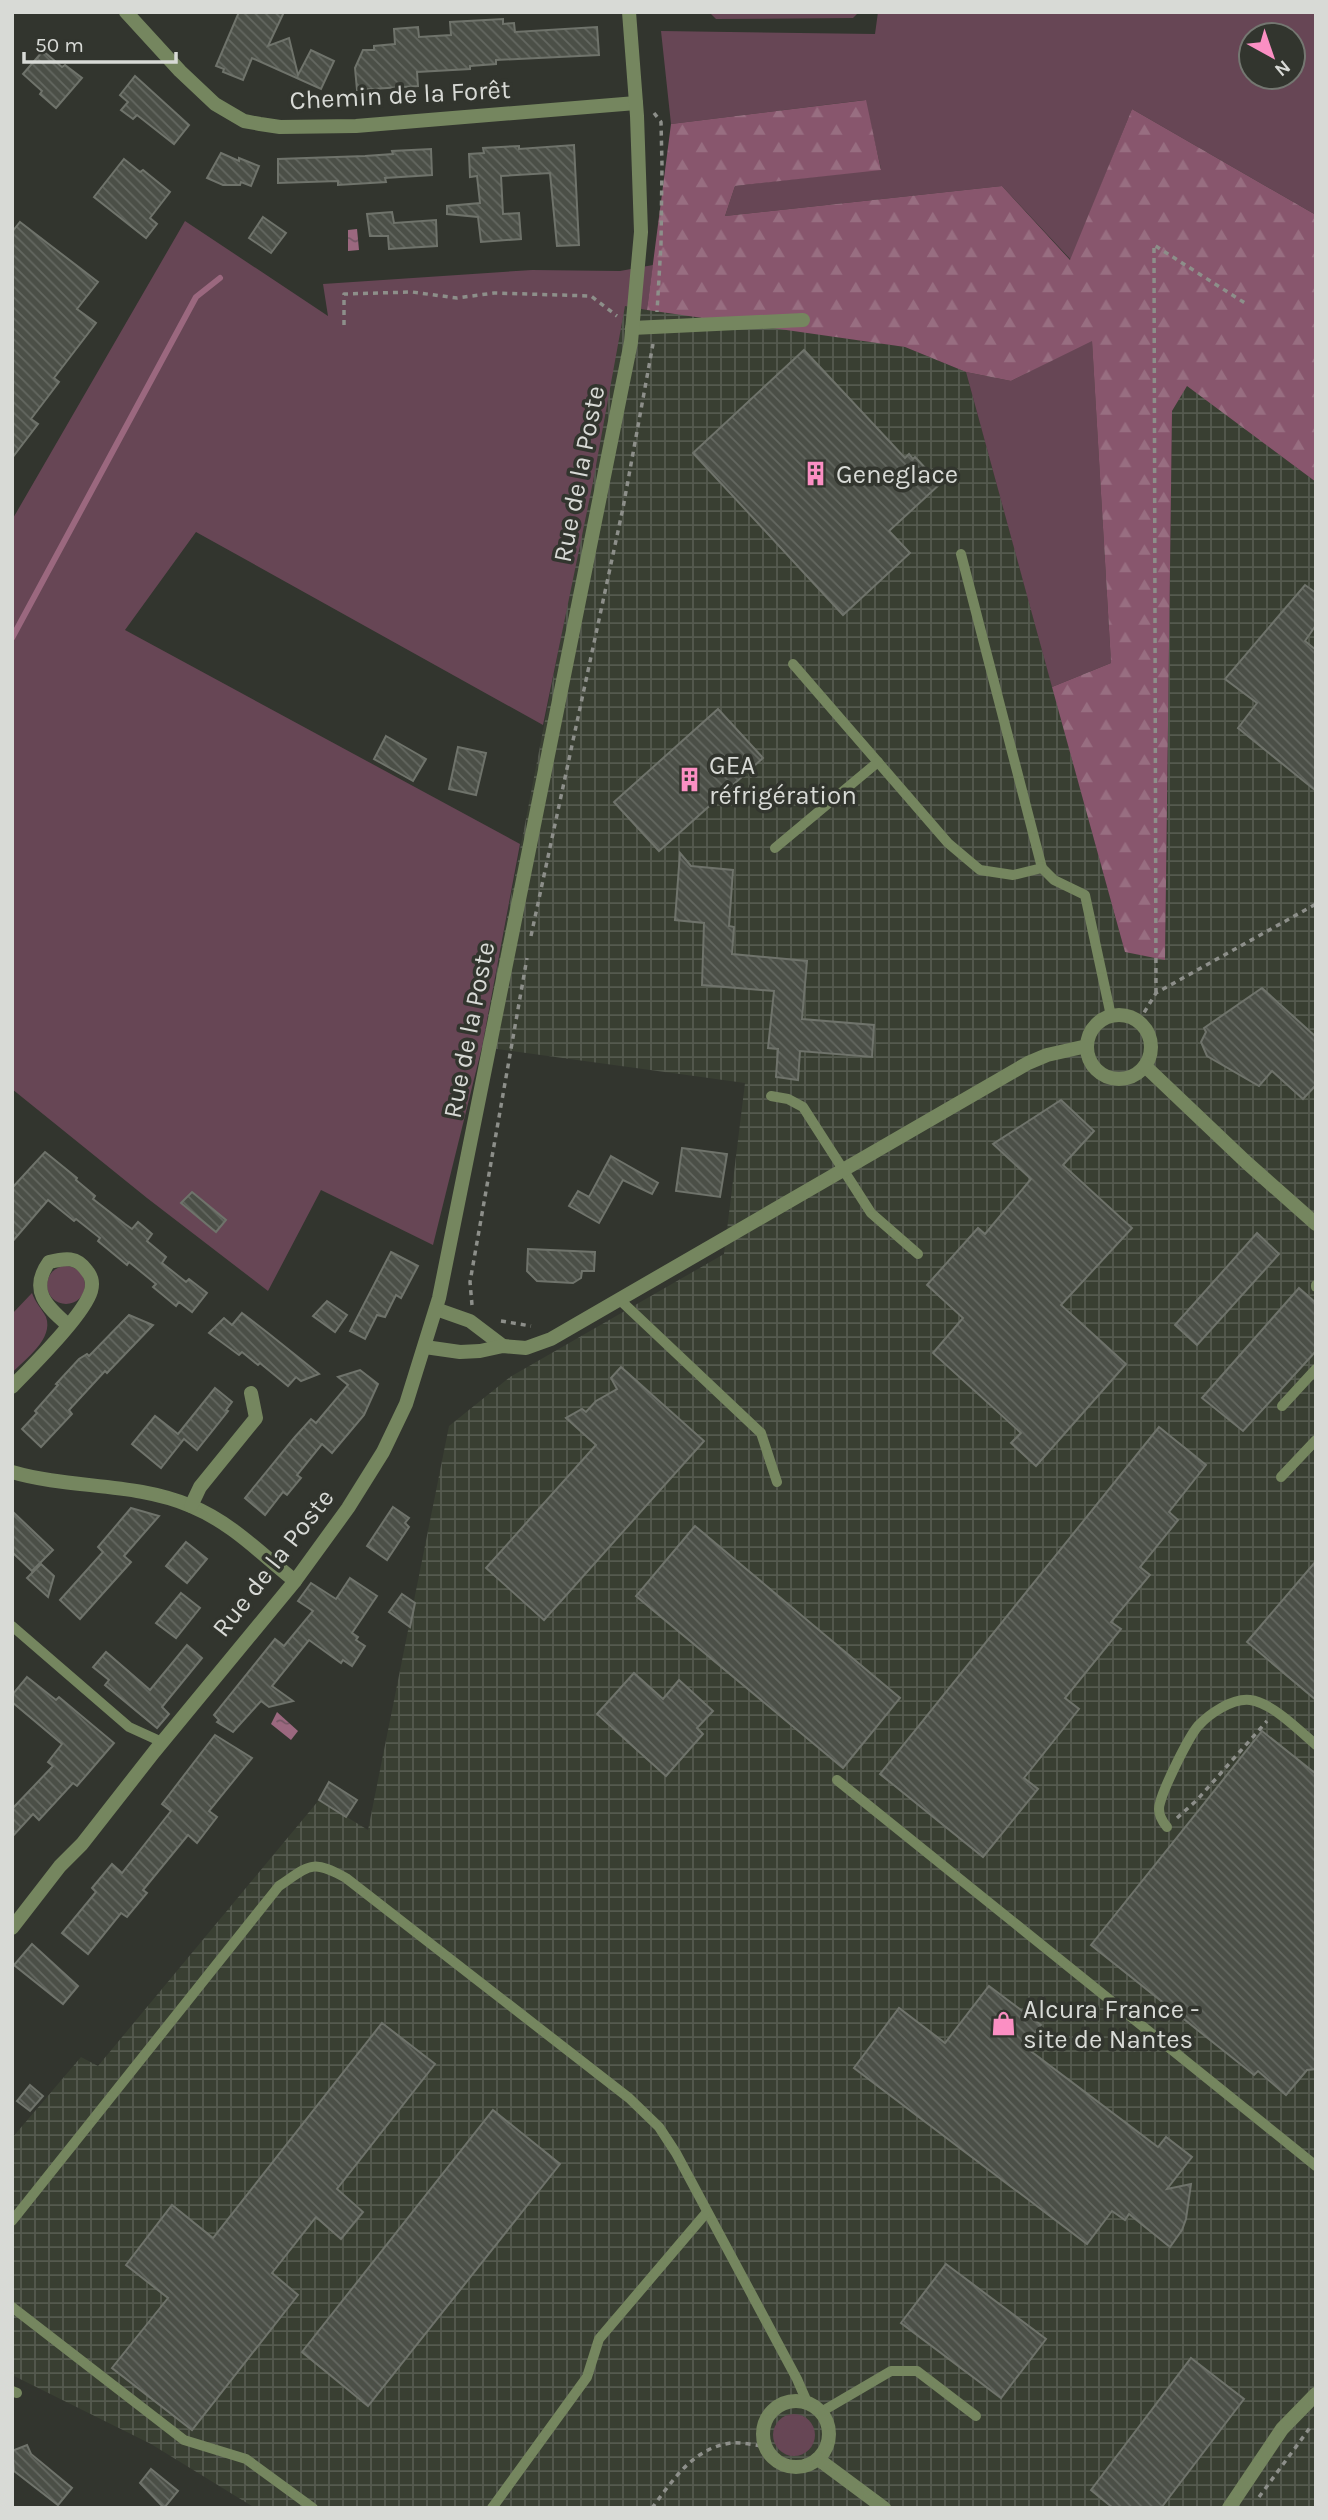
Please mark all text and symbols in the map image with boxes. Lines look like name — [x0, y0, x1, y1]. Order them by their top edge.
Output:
scale bar — [24, 21, 177, 65]
north arrow — [1237, 21, 1307, 91]
text: 50 m — [35, 33, 84, 57]
text: N — [1270, 55, 1295, 81]
street label: Chemin de la Forêt — [289, 74, 512, 116]
street label: Rue de la Poste — [547, 383, 611, 565]
place label: Geneglace — [836, 459, 958, 490]
building icon: Geneglace — [802, 460, 830, 488]
place label: GEA réfrigération — [709, 750, 857, 811]
building icon: GEA réfrigération — [675, 766, 703, 794]
street label: Rue de la Poste — [437, 939, 501, 1121]
street label: Rue de la Poste — [206, 1483, 340, 1643]
place label: Alcura France - site de Nantes — [1023, 1994, 1199, 2055]
shop icon: Alcura France - site de Nantes — [989, 2010, 1017, 2038]

